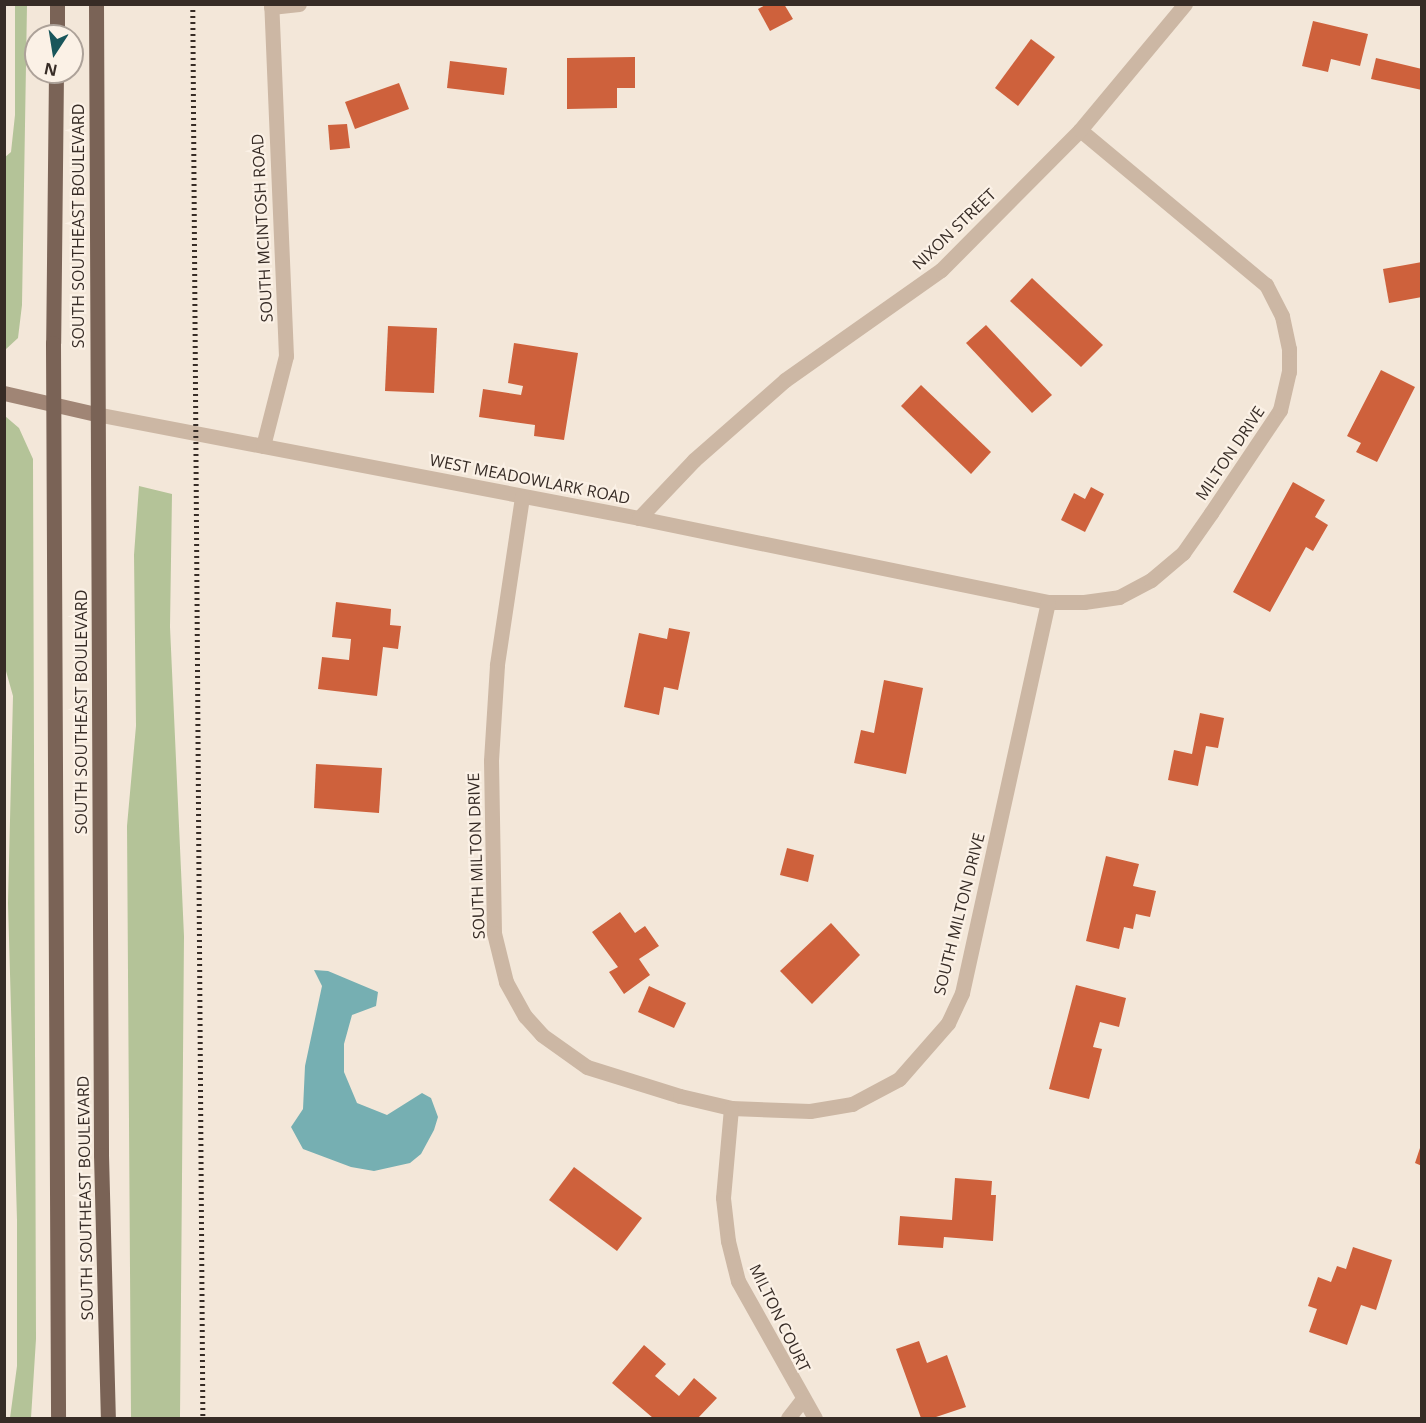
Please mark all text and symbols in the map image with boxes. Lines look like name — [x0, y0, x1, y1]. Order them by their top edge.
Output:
north arrow — [24, 24, 84, 84]
text: N — [42, 58, 59, 82]
street label: SOUTH SOUTHEAST BOULEVARD — [68, 104, 88, 348]
street label: SOUTH MCINTOSH ROAD — [247, 133, 277, 323]
street label: NIXON STREET — [908, 184, 1000, 274]
street label: MILTON DRIVE — [1192, 402, 1268, 504]
street label: WEST MEADOWLARK ROAD — [428, 450, 632, 508]
street label: SOUTH SOUTHEAST BOULEVARD — [71, 590, 91, 834]
street label: SOUTH MILTON DRIVE — [463, 772, 489, 940]
street label: SOUTH MILTON DRIVE — [930, 831, 988, 997]
street label: SOUTH SOUTHEAST BOULEVARD — [73, 1075, 97, 1321]
street label: MILTON COURT — [746, 1261, 814, 1375]

